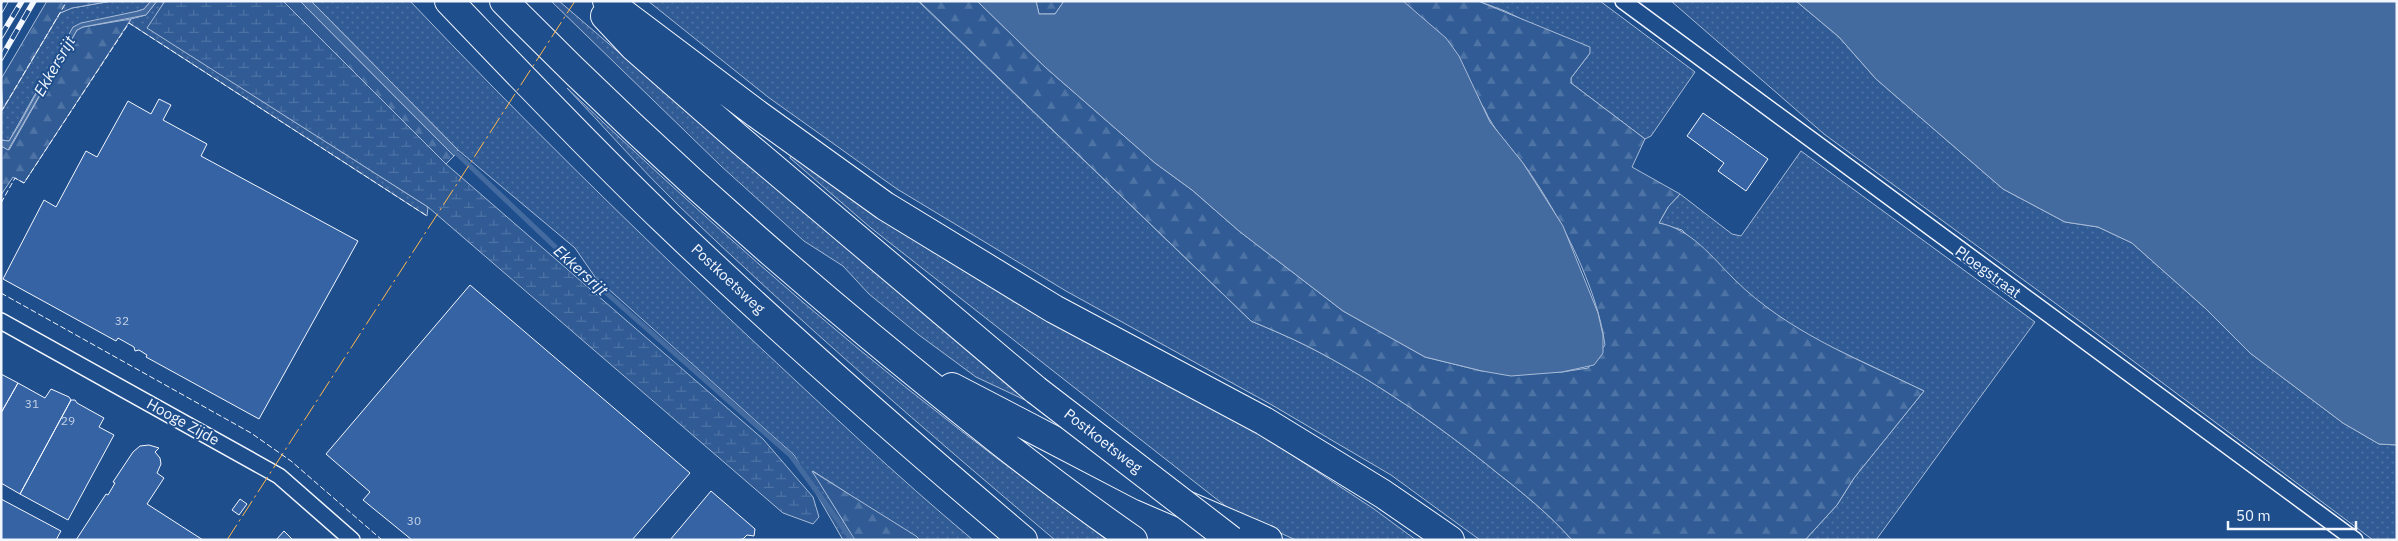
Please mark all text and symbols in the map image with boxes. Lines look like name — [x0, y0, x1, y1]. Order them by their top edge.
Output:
water label: Ekkersrijt — [29, 32, 80, 100]
water label: Ekkersrijt — [550, 240, 613, 300]
street label: Postkoetsweg — [687, 240, 769, 318]
street label: Ploegstraat — [1952, 241, 2025, 302]
house number: 32 — [115, 313, 129, 328]
street label: Hooge Zijde — [144, 394, 223, 449]
house number: 31 — [25, 396, 39, 411]
street label: Postkoetsweg — [1060, 404, 1146, 477]
house number: 29 — [61, 413, 75, 428]
scale bar — [2228, 498, 2356, 530]
text: 50 m — [2236, 506, 2271, 525]
house number: 30 — [407, 513, 421, 528]

